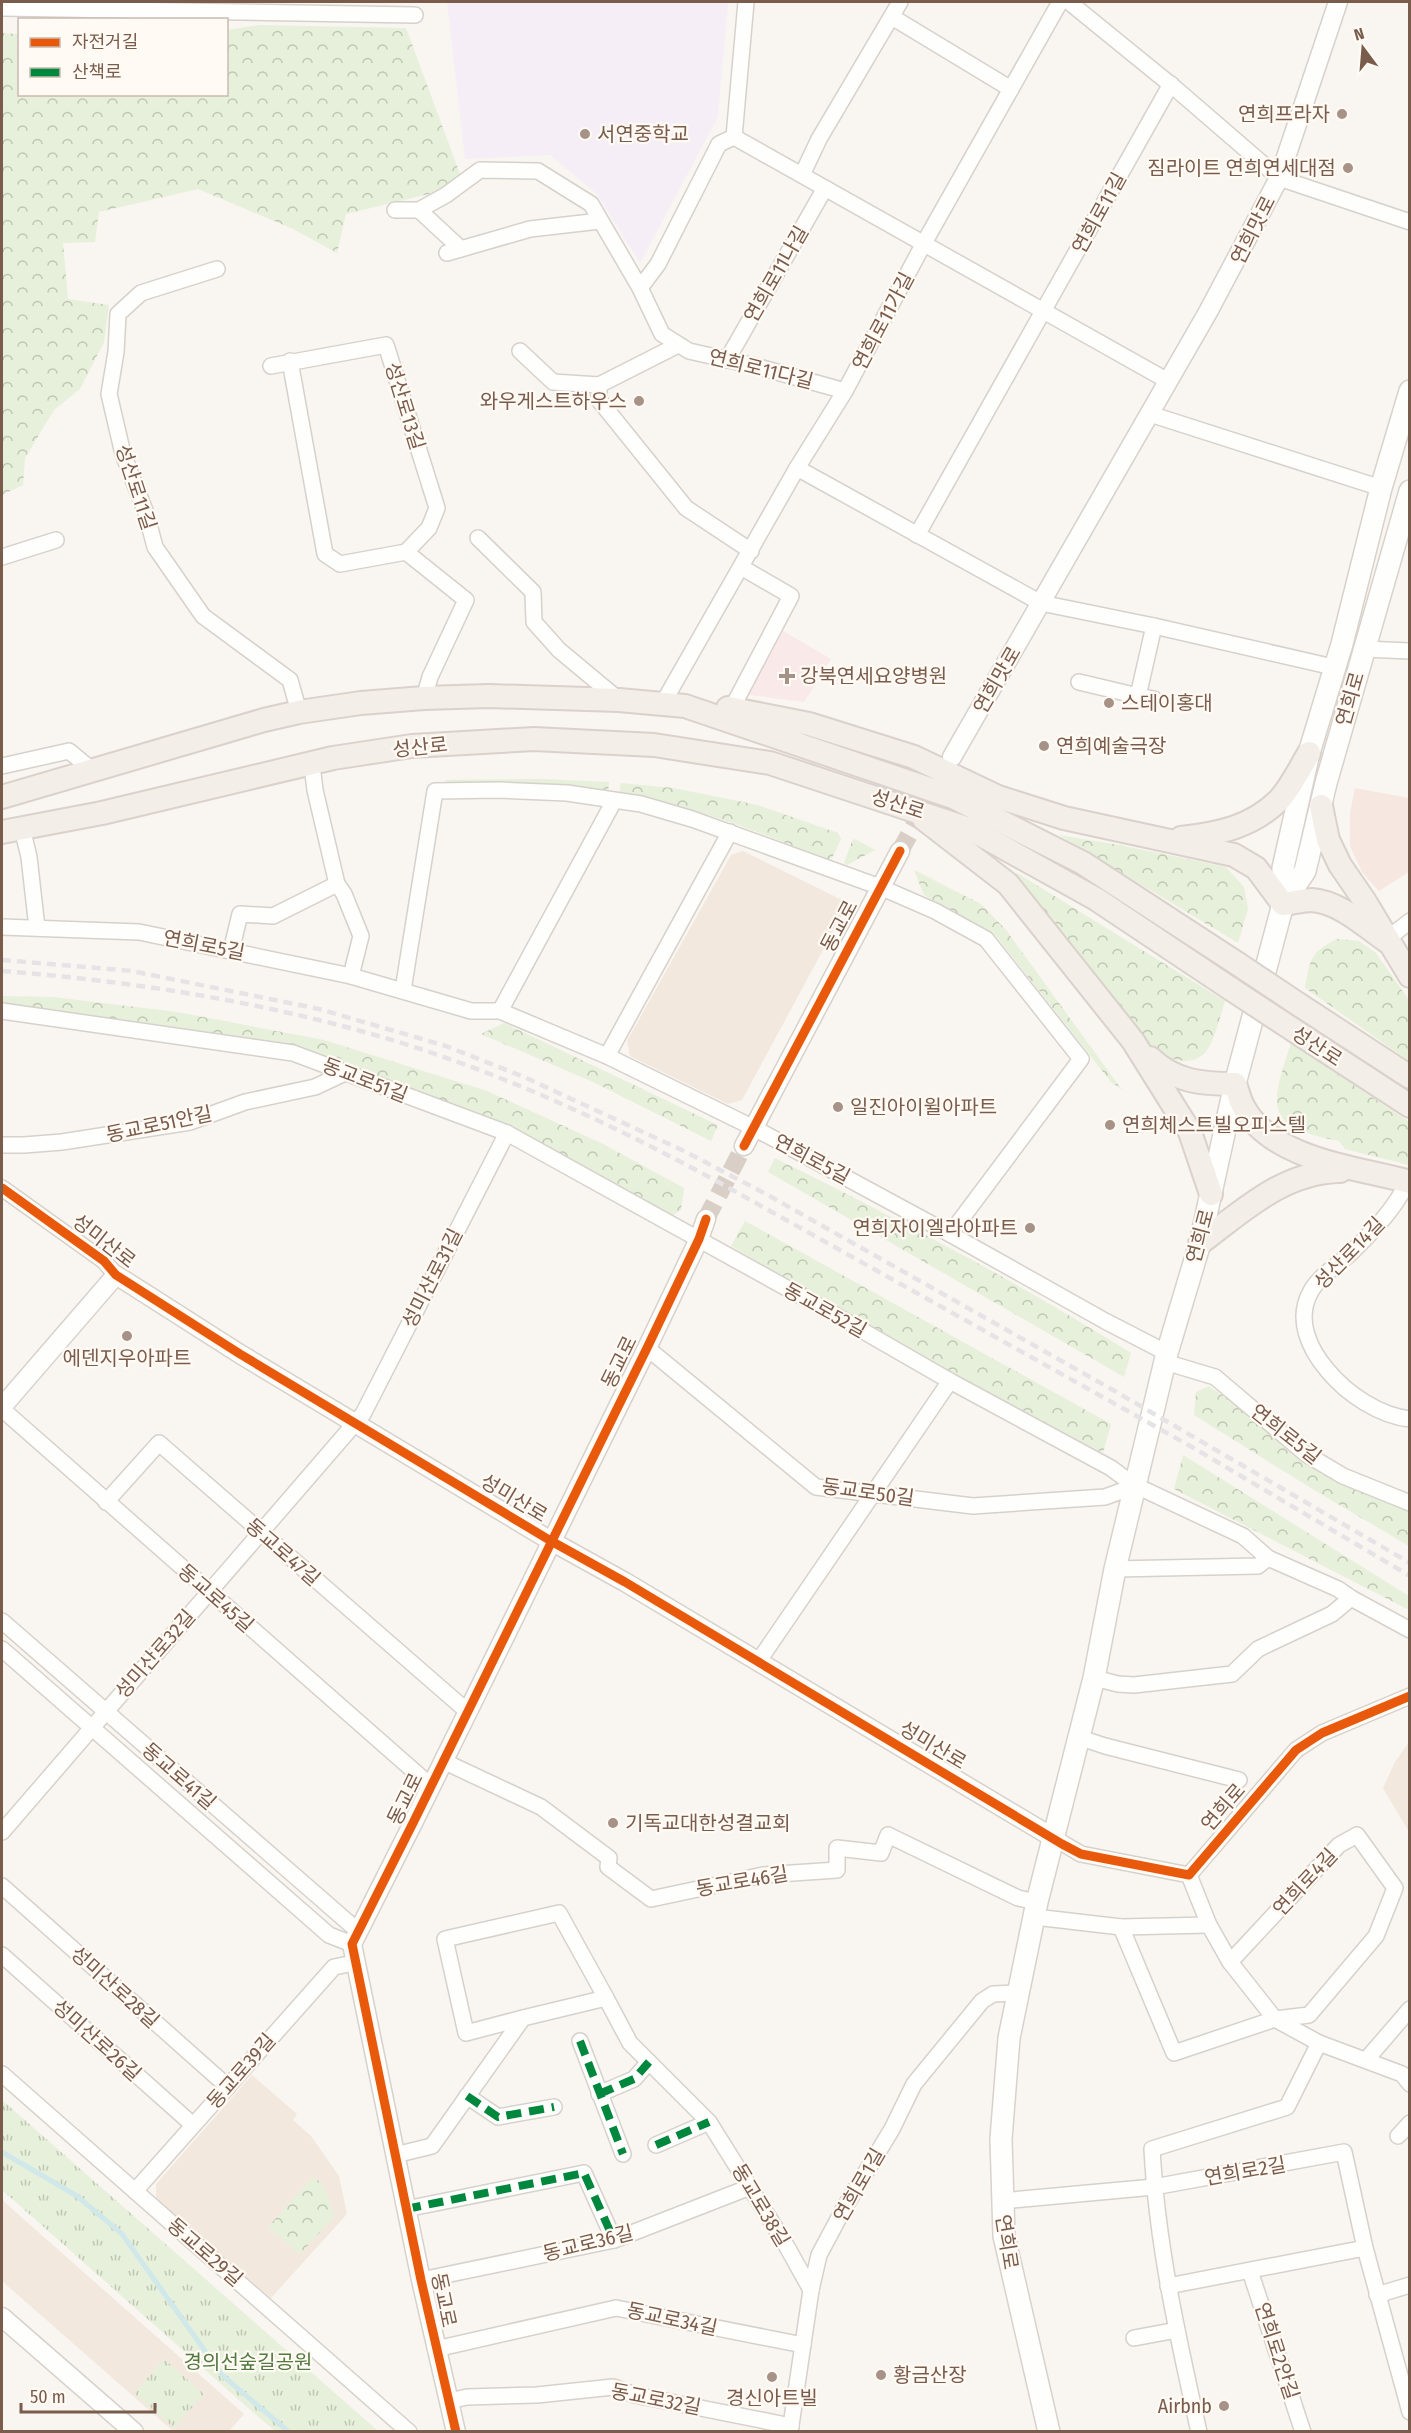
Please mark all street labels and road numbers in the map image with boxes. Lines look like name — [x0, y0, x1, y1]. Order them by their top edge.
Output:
street label: 연희로11길 — [1067, 168, 1131, 258]
street label: 연희맛로 — [1226, 192, 1280, 268]
street label: 연희로11나길 — [739, 222, 813, 326]
street label: 연희로11가길 — [847, 268, 919, 374]
street label: 연희로11다길 — [706, 344, 816, 394]
street label: 성산로13길 — [380, 359, 430, 453]
street label: 성산로11길 — [111, 441, 161, 533]
street label: 연희맛로 — [968, 642, 1026, 718]
street label: 연희로 — [1331, 669, 1369, 729]
street label: 성산로 — [391, 732, 449, 762]
street label: 성산로 — [868, 784, 928, 824]
street label: 동교로 — [815, 896, 863, 956]
street label: 연희로5길 — [161, 925, 247, 965]
street label: 성산로 — [1287, 1021, 1347, 1071]
street label: 동교로51길 — [319, 1053, 411, 1107]
street label: 동교로51안길 — [104, 1101, 214, 1147]
street label: 연희로5길 — [770, 1129, 854, 1189]
street label: 연희로 — [1181, 1206, 1219, 1266]
street label: 성미산로 — [68, 1209, 140, 1273]
street label: 성산로14길 — [1309, 1212, 1389, 1294]
street label: 성미산로31길 — [397, 1224, 467, 1332]
street label: 동교로52길 — [779, 1277, 871, 1343]
street label: 동교로 — [596, 1332, 642, 1392]
street label: 연희로5길 — [1246, 1399, 1326, 1469]
street label: 성미산로 — [476, 1469, 552, 1527]
street label: 동교로50길 — [820, 1474, 916, 1510]
street label: 동교로47길 — [241, 1513, 325, 1591]
street label: 동교로45길 — [173, 1559, 259, 1637]
street label: 성미산로32길 — [110, 1605, 200, 1703]
street label: 성미산로 — [895, 1716, 971, 1774]
street label: 동교로41길 — [137, 1737, 221, 1815]
street label: 동교로 — [382, 1769, 428, 1829]
street label: 연희로 — [1196, 1778, 1250, 1836]
street label: 연희로4길 — [1268, 1843, 1342, 1921]
street label: 동교로46길 — [694, 1861, 790, 1901]
street label: 성미산로28길 — [66, 1941, 164, 2033]
street label: 성미산로26길 — [48, 1994, 146, 2086]
street label: 동교로39길 — [202, 2028, 280, 2114]
street label: 연희로1길 — [828, 2144, 890, 2226]
street label: 연희로2길 — [1202, 2152, 1288, 2190]
street label: 동교로38길 — [727, 2159, 795, 2251]
street label: 동교로29길 — [162, 2213, 248, 2291]
street label: 연희로 — [991, 2213, 1023, 2271]
street label: 동교로36길 — [540, 2220, 636, 2266]
street label: 동교로 — [427, 2271, 461, 2329]
street label: 동교로34길 — [624, 2298, 720, 2340]
street label: 연희로2안길 — [1250, 2299, 1304, 2403]
street label: 동교로32길 — [609, 2379, 703, 2419]

